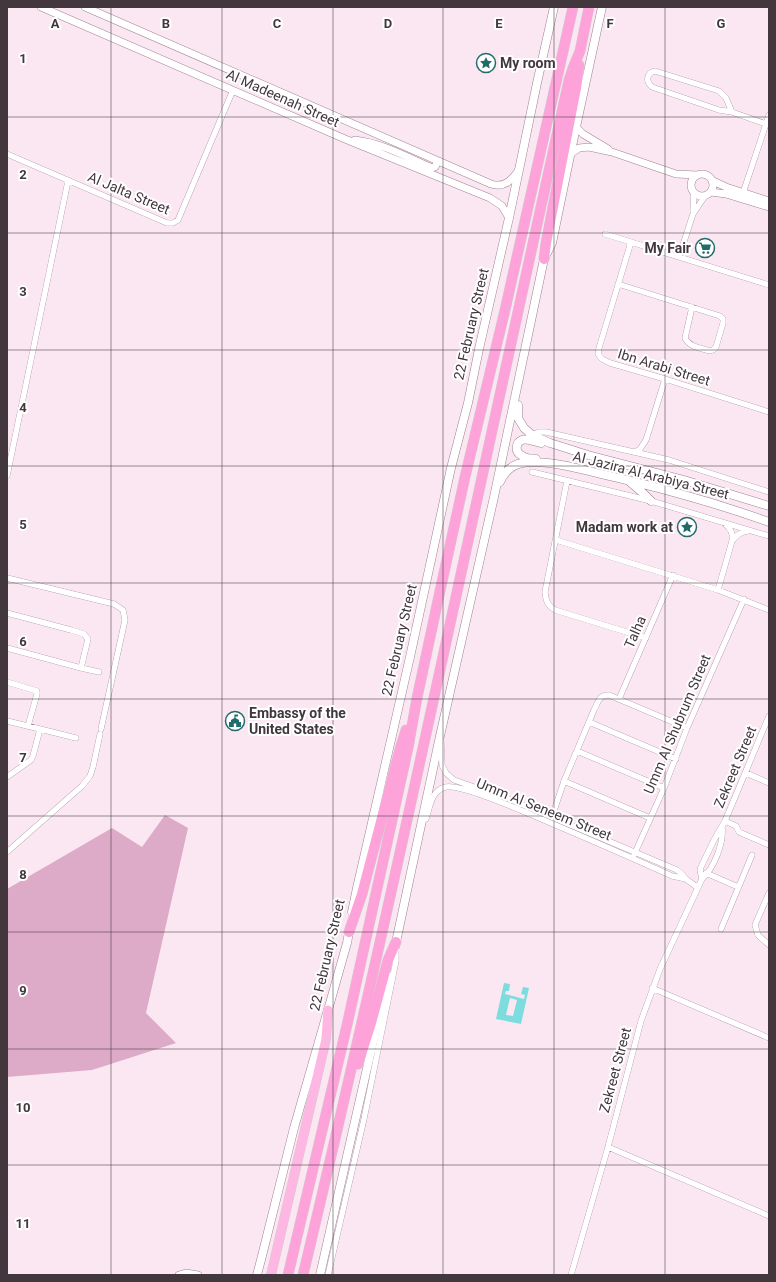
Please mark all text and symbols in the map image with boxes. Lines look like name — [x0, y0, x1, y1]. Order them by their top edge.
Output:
text: A — [51, 16, 60, 31]
text: B — [162, 16, 170, 31]
text: C — [273, 16, 282, 31]
text: D — [384, 16, 392, 31]
text: E — [495, 16, 503, 31]
text: F — [606, 16, 614, 31]
text: G — [717, 16, 726, 31]
text: 1 — [19, 51, 27, 66]
place icon: My room — [475, 52, 497, 74]
place label: My room — [500, 55, 556, 71]
street label: Al Madeenah Street — [224, 66, 342, 130]
text: 2 — [19, 167, 27, 182]
street label: Al Jalta Street — [86, 169, 173, 218]
supermarket icon: My Fair — [694, 237, 716, 259]
place label: My Fair — [644, 240, 691, 256]
street label: 22 February Street — [450, 266, 492, 381]
text: 3 — [19, 284, 27, 299]
street label: Ibn Arabi Street — [616, 345, 713, 389]
text: 4 — [19, 400, 27, 415]
street label: Al Jazira Al Arabiya Street — [571, 448, 731, 502]
place icon: Madam work at — [676, 516, 698, 538]
text: 5 — [19, 517, 27, 532]
place label: Madam work at — [576, 519, 673, 535]
street label: 22 February Street — [378, 582, 420, 697]
street label: Talha — [621, 613, 649, 651]
text: 6 — [19, 634, 27, 649]
street label: Umm Al Shubrum Street — [640, 652, 714, 796]
place label: Embassy of the United States — [249, 705, 346, 737]
public building icon: Embassy of the United States — [224, 710, 246, 732]
street label: Zekreet Street — [711, 723, 760, 810]
text: 7 — [19, 750, 27, 765]
street label: Umm Al Seneem Street — [474, 775, 614, 844]
text: 8 — [19, 867, 27, 882]
street label: 22 February Street — [306, 897, 348, 1012]
text: 9 — [19, 983, 27, 998]
street label: Zekreet Street — [596, 1025, 634, 1114]
text: 10 — [16, 1100, 30, 1115]
text: 11 — [16, 1216, 30, 1231]

